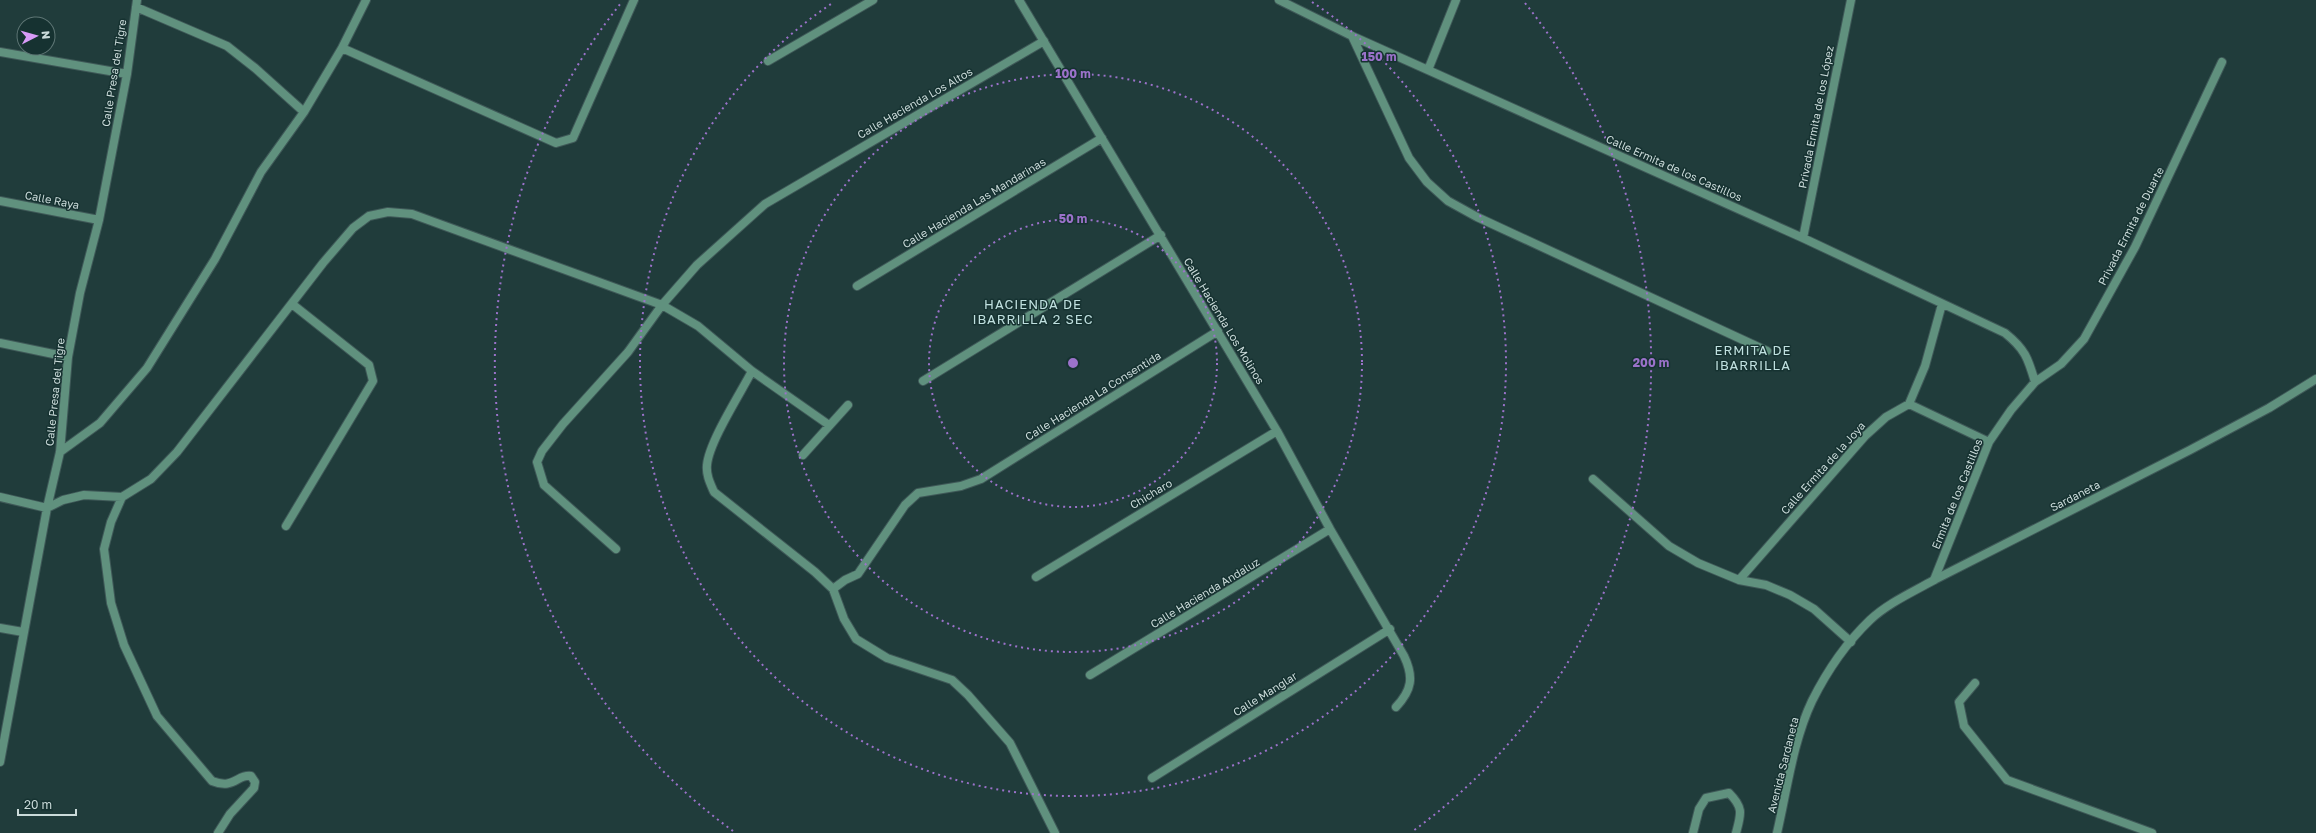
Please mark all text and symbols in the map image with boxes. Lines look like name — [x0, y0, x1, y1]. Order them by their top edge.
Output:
north arrow — [16, 16, 56, 56]
street label: Calle Presa del Tigre — [99, 18, 128, 128]
text: N — [40, 30, 53, 40]
street label: Privada Ermita de los López — [1795, 44, 1836, 189]
text: 150 m — [1362, 49, 1396, 64]
street label: Calle Hacienda Los Altos — [855, 64, 975, 141]
text: 100 m — [1055, 66, 1091, 81]
street label: Calle Ermita de los Castillos — [1604, 132, 1744, 204]
street label: Calle Hacienda Las Mandarinas — [900, 154, 1048, 251]
street label: Privada Ermita de Duarte — [2095, 164, 2166, 287]
street label: Calle Raya — [24, 188, 80, 211]
text: 50 m — [1059, 211, 1087, 226]
street label: Calle Hacienda Los Molinos — [1181, 255, 1267, 386]
district label: HACIENDA DE IBARRILLA 2 SEC — [973, 296, 1094, 327]
street label: Calle Presa del Tigre — [42, 337, 67, 447]
district label: ERMITA DE IBARRILLA — [1714, 342, 1792, 373]
street label: Calle Hacienda La Consentida — [1022, 348, 1163, 443]
text: 200 m — [1633, 355, 1669, 370]
centre of rings — [1066, 356, 1080, 370]
street label: Calle Ermita de la Joya — [1778, 419, 1868, 516]
street label: Ermita de los Castillos — [1928, 437, 1985, 551]
street label: Chicharo — [1127, 476, 1175, 511]
street label: Sardaneta — [2048, 477, 2102, 514]
street label: Calle Hacienda Andaluz — [1148, 555, 1262, 630]
street label: Calle Manglar — [1230, 668, 1300, 718]
street label: Avenida Sardaneta — [1764, 715, 1801, 814]
scale bar — [18, 791, 76, 817]
text: 20 m — [24, 797, 52, 812]

